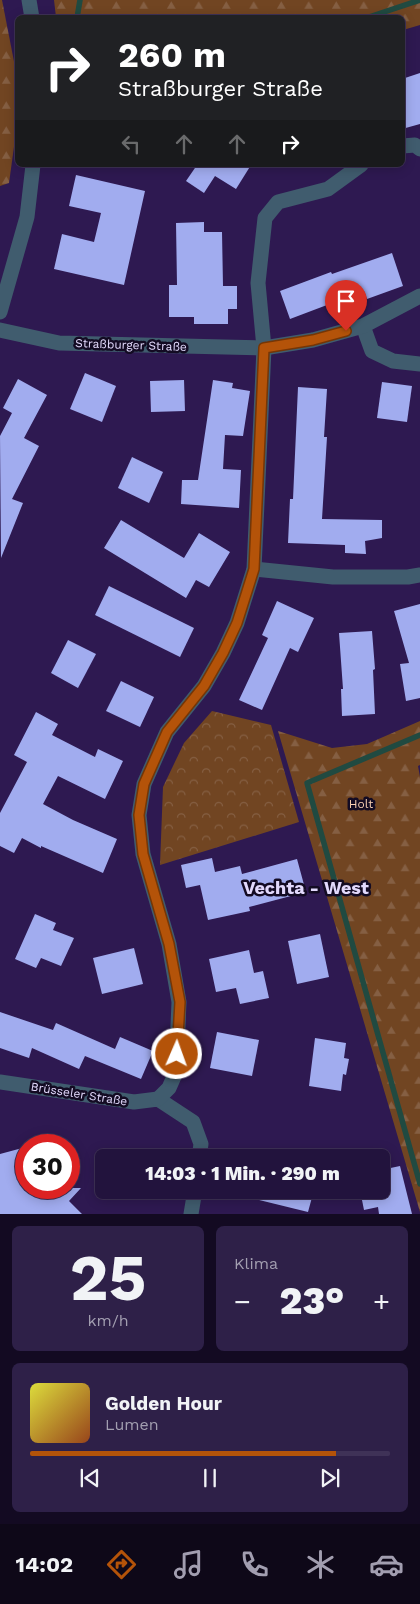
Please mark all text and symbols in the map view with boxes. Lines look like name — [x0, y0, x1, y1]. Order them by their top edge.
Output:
text: 260 m — [118, 34, 226, 76]
icon: right — [35, 35, 100, 100]
text: Straßburger Straße — [118, 76, 323, 101]
icon: left — [117, 130, 145, 158]
icon: ahead — [170, 130, 198, 158]
icon: ahead — [223, 130, 251, 158]
icon: right — [276, 130, 304, 158]
pin — [325, 280, 367, 331]
icon: arrive — [332, 287, 360, 315]
street label: Straßburger Straße — [75, 336, 187, 354]
park label: Holt — [349, 797, 373, 811]
district label: Vechta - West — [243, 877, 369, 898]
position arrow — [150, 1027, 202, 1079]
street label: Brüsseler Straße — [30, 1079, 128, 1109]
speed limit sign: 30 — [15, 1134, 80, 1199]
text: 14:03 · 1 Min. · 290 m — [145, 1162, 340, 1185]
text: 25 — [70, 1240, 146, 1316]
text: Klima — [234, 1254, 278, 1273]
text: 23° — [280, 1279, 344, 1323]
text: − — [234, 1285, 251, 1318]
text: + — [373, 1285, 390, 1318]
text: km/h — [87, 1311, 129, 1330]
text: Golden Hour — [105, 1392, 222, 1415]
text: Lumen — [105, 1415, 159, 1434]
icon: previous — [76, 1464, 104, 1492]
icon: pause — [196, 1464, 224, 1492]
icon: next — [316, 1464, 344, 1492]
icon: directions — [104, 1547, 139, 1582]
icon: music — [171, 1547, 206, 1582]
icon: phone — [237, 1547, 272, 1582]
icon: climate — [303, 1547, 338, 1582]
icon: car — [369, 1547, 404, 1582]
text: 14:02 — [16, 1552, 73, 1577]

